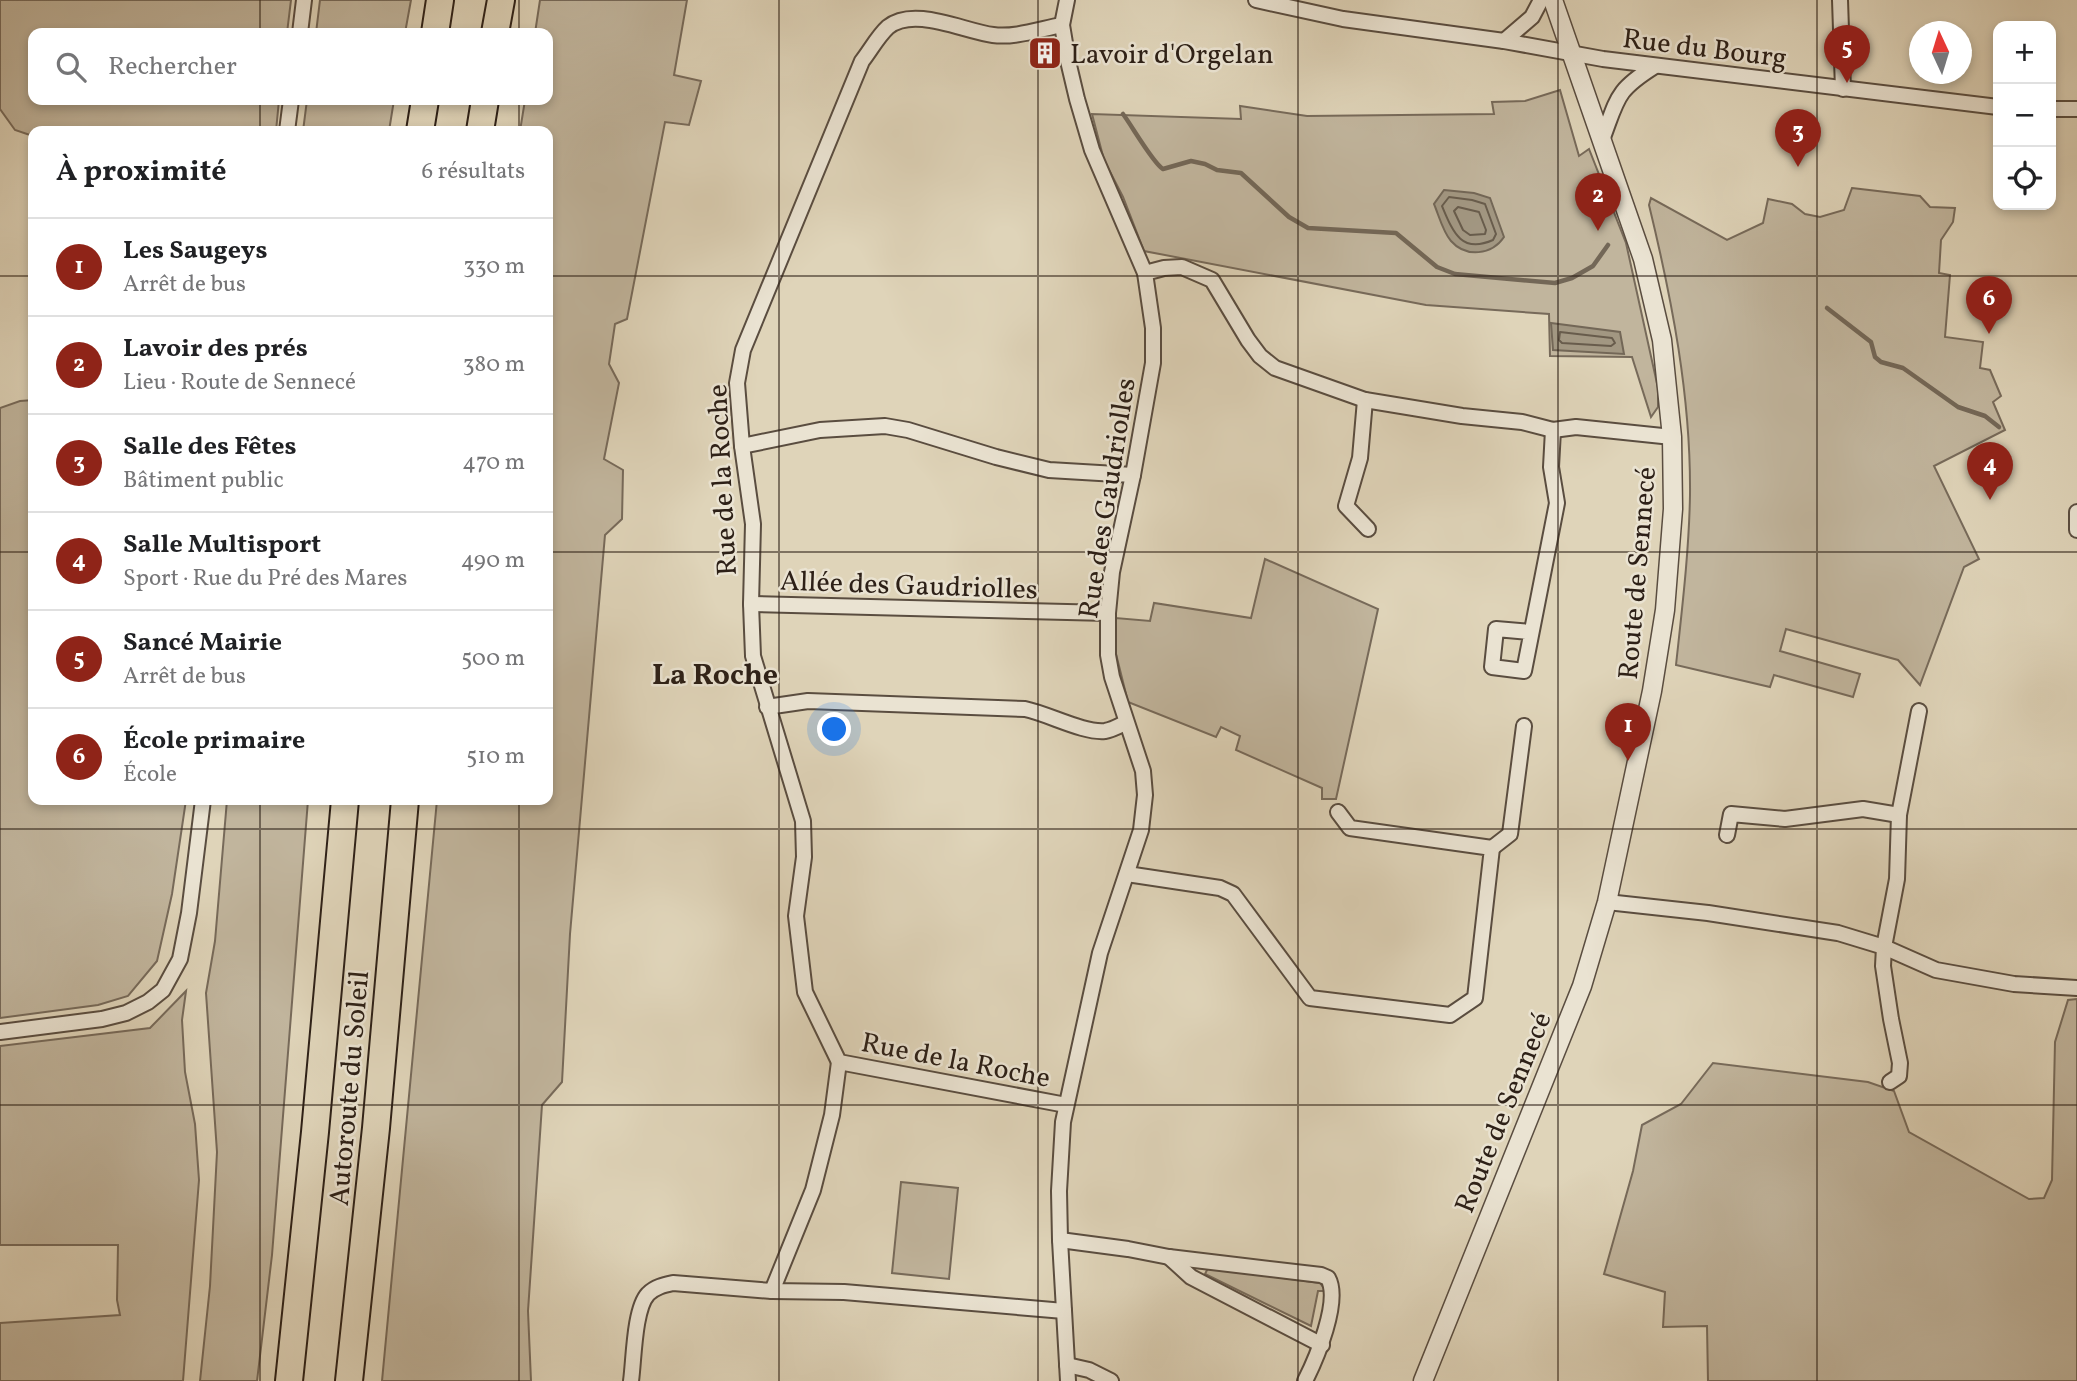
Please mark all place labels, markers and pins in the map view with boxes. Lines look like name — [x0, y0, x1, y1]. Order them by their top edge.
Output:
pin: 5 — [1824, 25, 1870, 83]
building icon: Lavoir d'Orgelan — [1026, 34, 1064, 72]
place label: Lavoir d'Orgelan — [1070, 36, 1274, 75]
pin: 3 — [1775, 109, 1821, 167]
pin: 2 — [1575, 173, 1621, 231]
pin: 6 — [1966, 276, 2012, 334]
pin: 4 — [1967, 442, 2013, 500]
pin: 1 — [1605, 703, 1651, 761]

